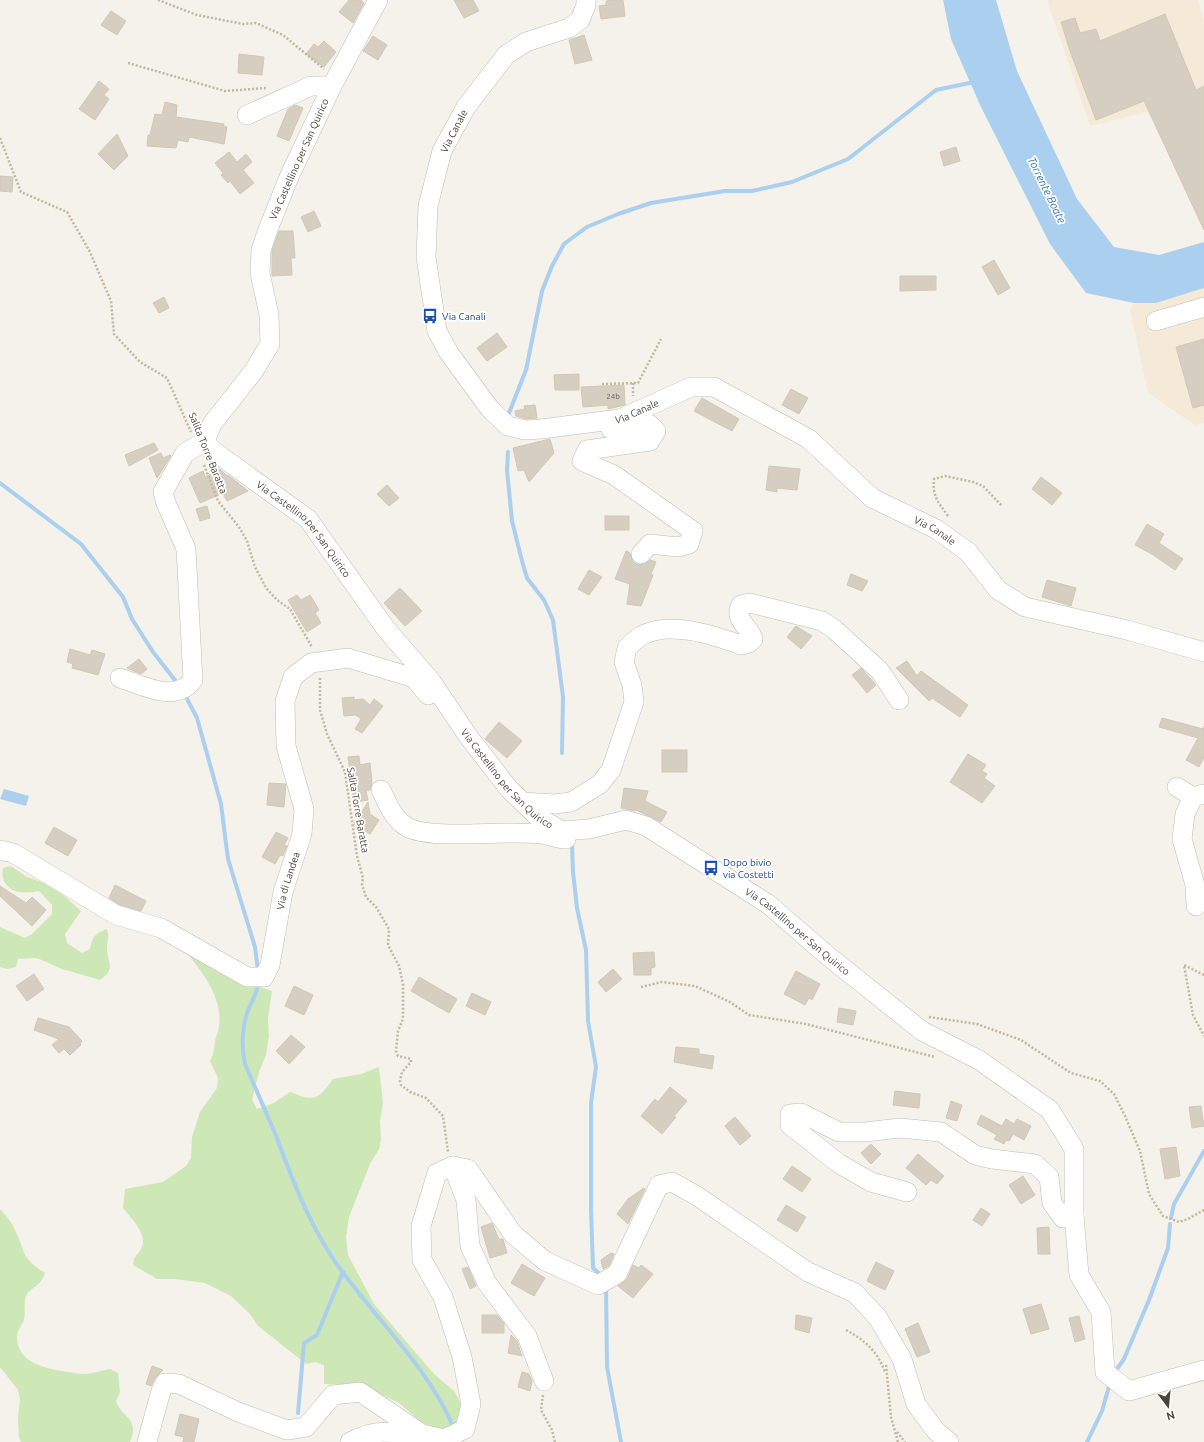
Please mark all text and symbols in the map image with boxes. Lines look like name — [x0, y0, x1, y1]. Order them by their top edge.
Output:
street label: Via Castellino per San Quirico — [267, 97, 331, 221]
street label: Via Canale — [438, 108, 470, 154]
water label: Torrente Boate — [1026, 155, 1068, 225]
bus stop icon: Via Canali — [421, 307, 439, 325]
place label: Via Canali — [442, 311, 486, 322]
house number: 24b — [606, 392, 620, 401]
street label: Via Canale — [614, 397, 660, 425]
street label: Salita Torre Baratta — [187, 411, 229, 495]
street label: Via Castellino per San Quirico — [255, 478, 353, 579]
street label: Via Canale — [912, 514, 958, 547]
street label: Via Castellino per San Quirico — [459, 726, 555, 830]
street label: Salita Torre Baratta — [345, 766, 371, 854]
street label: Via di Landea — [274, 850, 301, 910]
place label: Dopo bivio via Costetti — [723, 857, 774, 880]
bus stop icon: Dopo bivio via Costetti — [702, 859, 720, 877]
street label: Via Castellino per San Quirico — [743, 885, 852, 977]
north arrow — [1148, 1386, 1188, 1426]
text: N — [1165, 1409, 1176, 1423]

